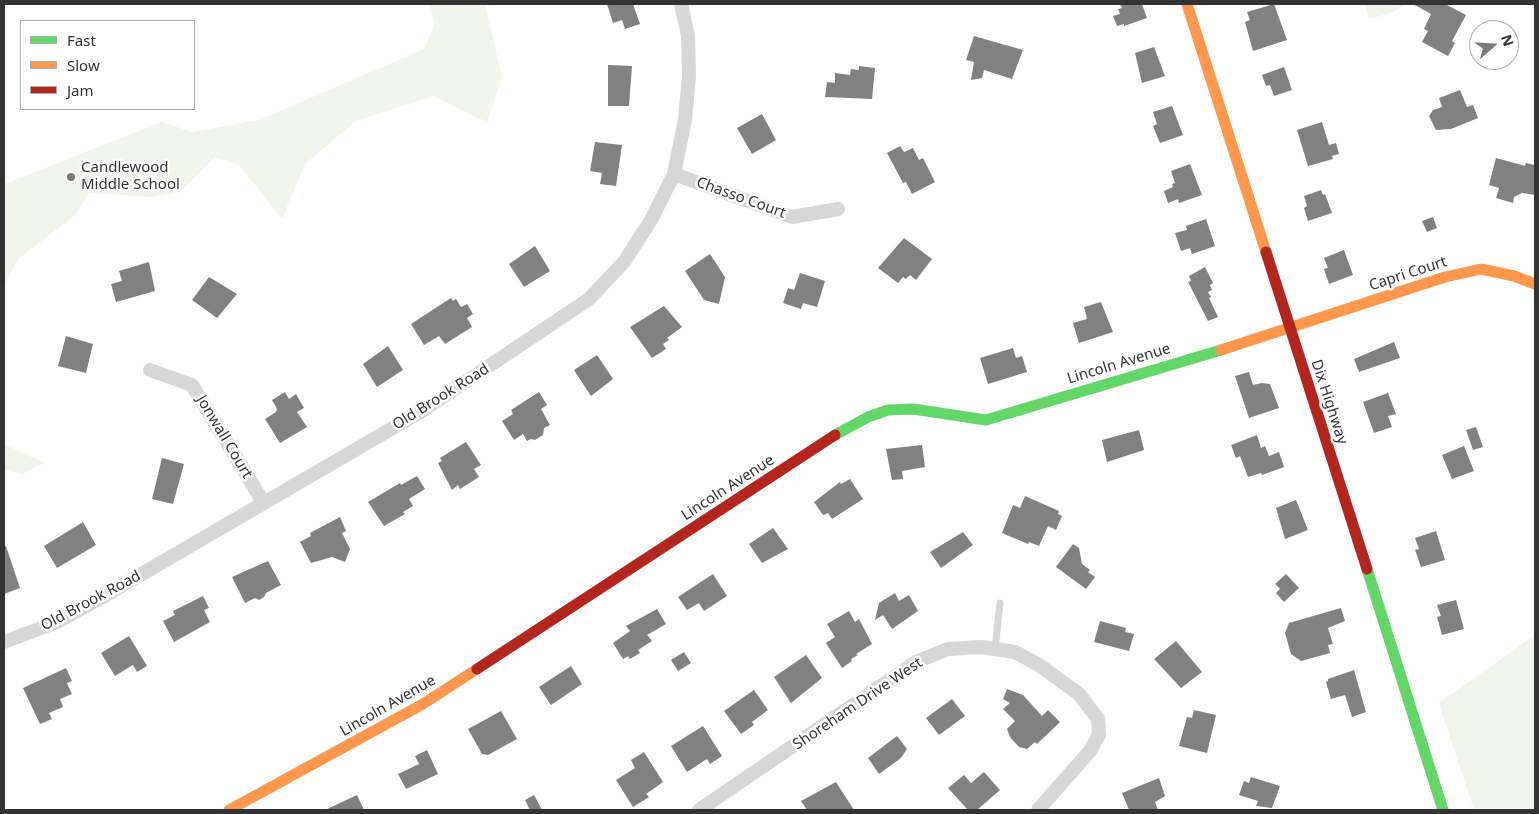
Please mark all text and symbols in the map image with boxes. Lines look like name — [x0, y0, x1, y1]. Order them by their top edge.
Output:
legend — [20, 20, 195, 110]
north arrow — [1469, 20, 1519, 70]
text: Fast — [67, 30, 96, 50]
text: N — [1497, 32, 1519, 49]
text: Slow — [67, 55, 100, 75]
text: Jam — [67, 80, 94, 100]
place label: Candlewood Middle School — [81, 159, 180, 194]
marker: Candlewood Middle School — [65, 171, 77, 183]
street label: Chasso Court — [694, 173, 788, 223]
street label: Capri Court — [1367, 253, 1449, 295]
street label: Lincoln Avenue — [1065, 340, 1173, 388]
street label: Dix Highway — [1307, 357, 1351, 447]
street label: Old Brook Road — [389, 360, 493, 434]
street label: Jonwall Court — [192, 392, 256, 482]
street label: Lincoln Avenue — [678, 451, 778, 525]
street label: Old Brook Road — [38, 567, 144, 635]
street label: Shoreham Drive West — [790, 654, 926, 754]
street label: Lincoln Avenue — [337, 671, 439, 741]

